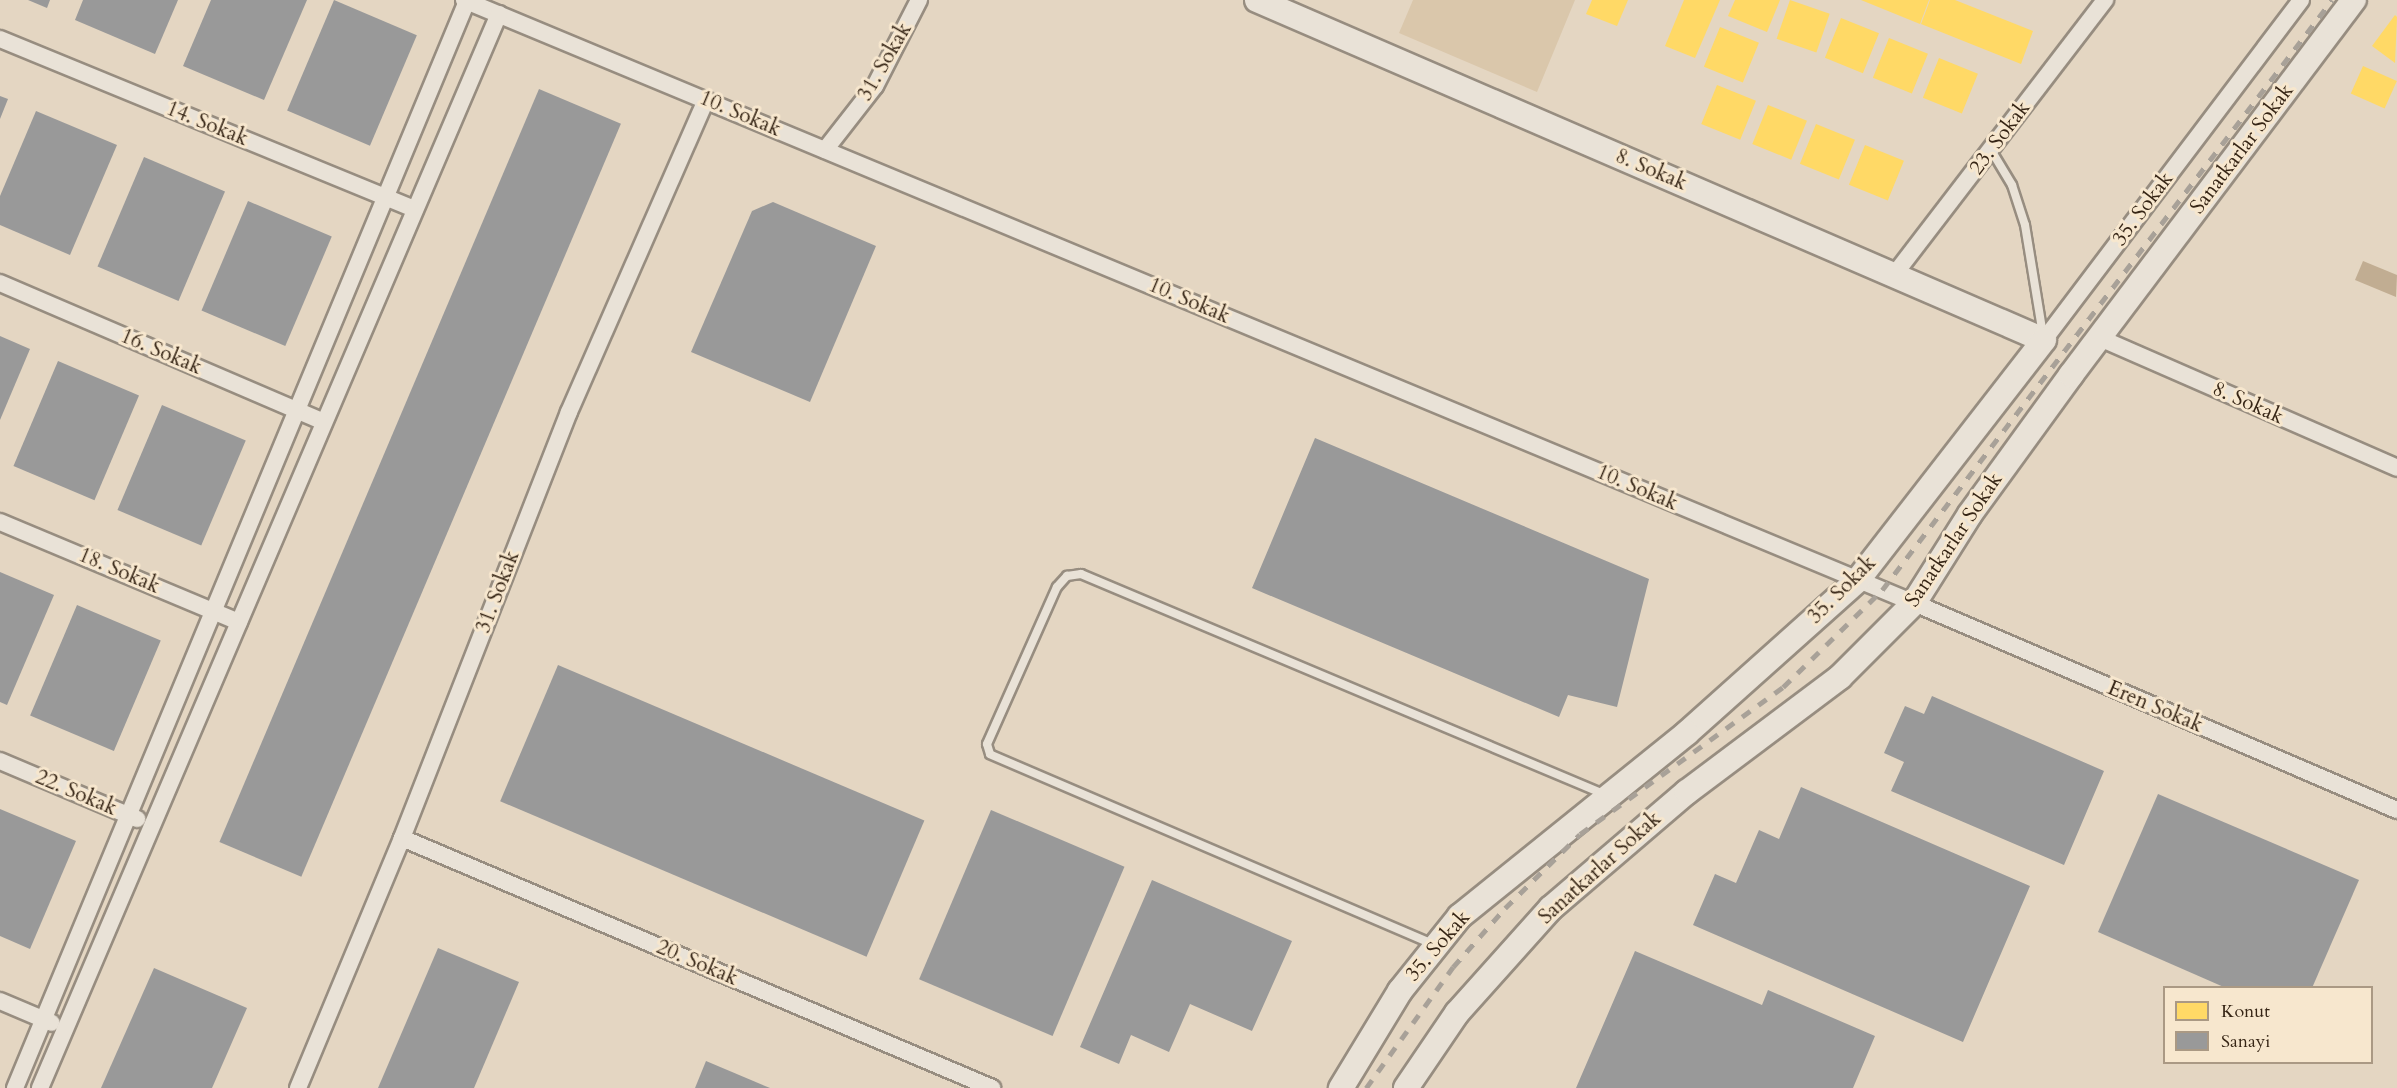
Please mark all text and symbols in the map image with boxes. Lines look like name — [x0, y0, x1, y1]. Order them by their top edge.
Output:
street label: 31. Sokak — [853, 19, 917, 105]
street label: Sanatkarlar Sokak — [2185, 79, 2299, 219]
street label: 10. Sokak — [696, 86, 784, 142]
street label: 14. Sokak — [162, 96, 252, 152]
street label: 23. Sokak — [1964, 96, 2036, 180]
street label: 8. Sokak — [1611, 144, 1691, 196]
street label: 35. Sokak — [2107, 167, 2179, 251]
street label: 10. Sokak — [1145, 273, 1233, 329]
street label: 16. Sokak — [117, 324, 205, 380]
street label: 8. Sokak — [2209, 376, 2287, 430]
street label: 10. Sokak — [1593, 460, 1681, 516]
street label: Sanatkarlar Sokak — [1900, 468, 2008, 612]
street label: 18. Sokak — [75, 543, 163, 599]
street label: 31. Sokak — [471, 547, 525, 637]
street label: 35. Sokak — [1803, 551, 1881, 629]
street label: Eren Sokak — [2104, 676, 2206, 738]
street label: 22. Sokak — [32, 765, 120, 821]
street label: Sanatkarlar Sokak — [1533, 806, 1667, 930]
street label: 35. Sokak — [1400, 905, 1476, 987]
street label: 20. Sokak — [653, 935, 741, 991]
legend — [2163, 986, 2373, 1064]
text: Konut — [2221, 999, 2270, 1024]
text: Sanayi — [2221, 1029, 2270, 1054]

